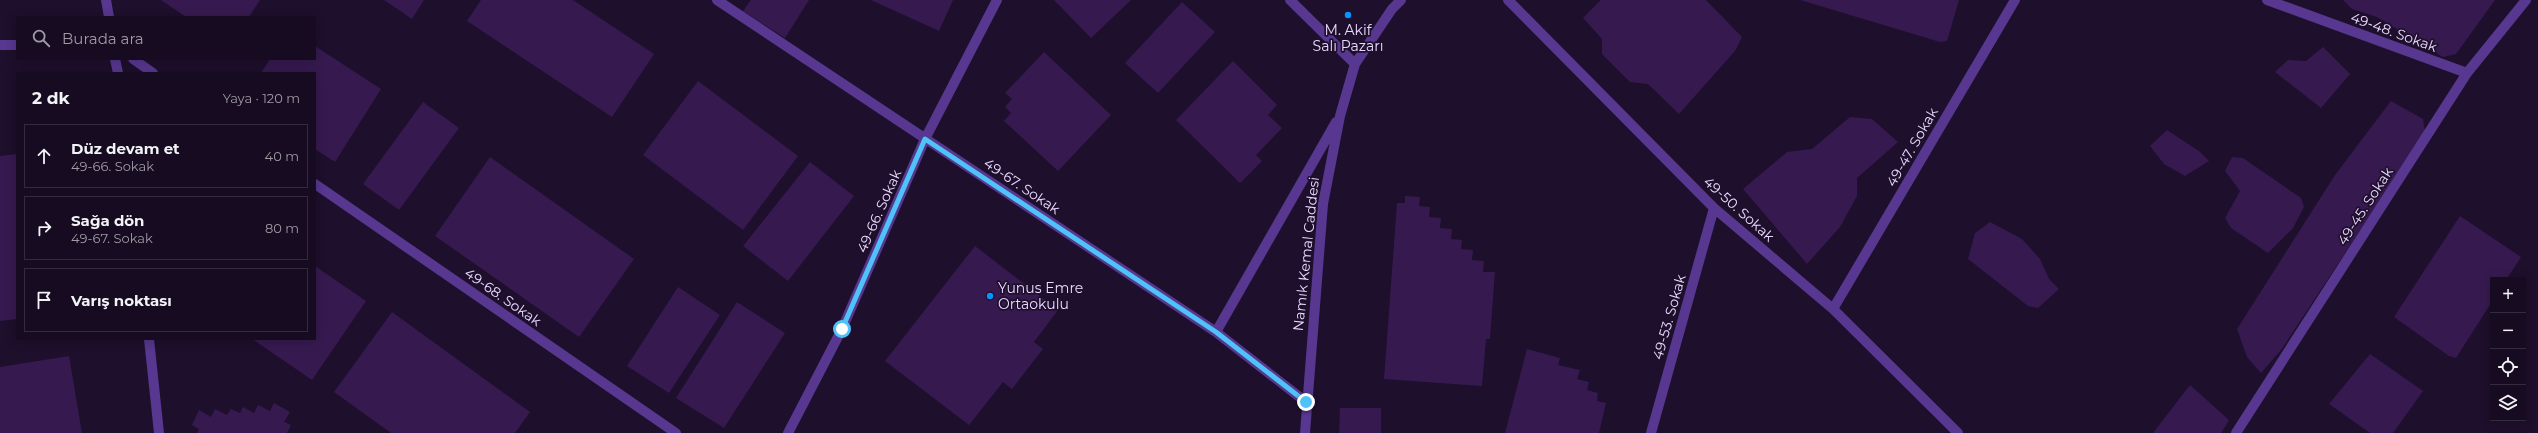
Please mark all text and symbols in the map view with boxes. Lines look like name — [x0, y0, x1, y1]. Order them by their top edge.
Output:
street label: 49-48. Sokak — [2348, 8, 2440, 56]
marker: M. Akif Salı Pazarı — [1343, 10, 1353, 20]
search box — [16, 16, 316, 60]
place label: M. Akif Salı Pazarı — [1313, 21, 1383, 55]
icon: search — [30, 27, 52, 49]
text: Burada ara — [62, 29, 144, 48]
text: 2 dk — [32, 88, 70, 108]
text: Yaya · 120 m — [223, 90, 300, 106]
street label: 49-47. Sokak — [1882, 104, 1942, 190]
text: Düz devam et — [71, 139, 180, 158]
icon: ahead — [33, 145, 55, 167]
text: 40 m — [265, 148, 299, 164]
street label: 49-67. Sokak — [980, 154, 1064, 218]
text: 49-66. Sokak — [71, 158, 154, 174]
street label: 49-45. Sokak — [2333, 163, 2397, 248]
street label: 49-66. Sokak — [853, 166, 906, 255]
street label: 49-50. Sokak — [1700, 173, 1779, 246]
street label: Namık Kemal Caddesi — [1289, 176, 1323, 332]
text: Sağa dön — [71, 211, 144, 230]
icon: right — [33, 217, 55, 239]
text: 80 m — [265, 220, 299, 236]
text: 49-67. Sokak — [71, 230, 153, 246]
street label: 49-68. Sokak — [461, 264, 545, 330]
street label: 49-53. Sokak — [1648, 272, 1690, 362]
map controls — [2490, 277, 2526, 421]
button: + — [2490, 277, 2526, 313]
place label: Yunus Emre Ortaokulu — [998, 279, 1083, 313]
icon: arrive — [33, 289, 55, 311]
text: Varış noktası — [71, 291, 172, 310]
marker: Yunus Emre Ortaokulu — [985, 291, 995, 301]
button: − — [2490, 313, 2526, 349]
route start — [833, 320, 851, 338]
button: locate — [2490, 349, 2526, 385]
button: layers — [2490, 385, 2526, 421]
route end — [1297, 393, 1315, 411]

